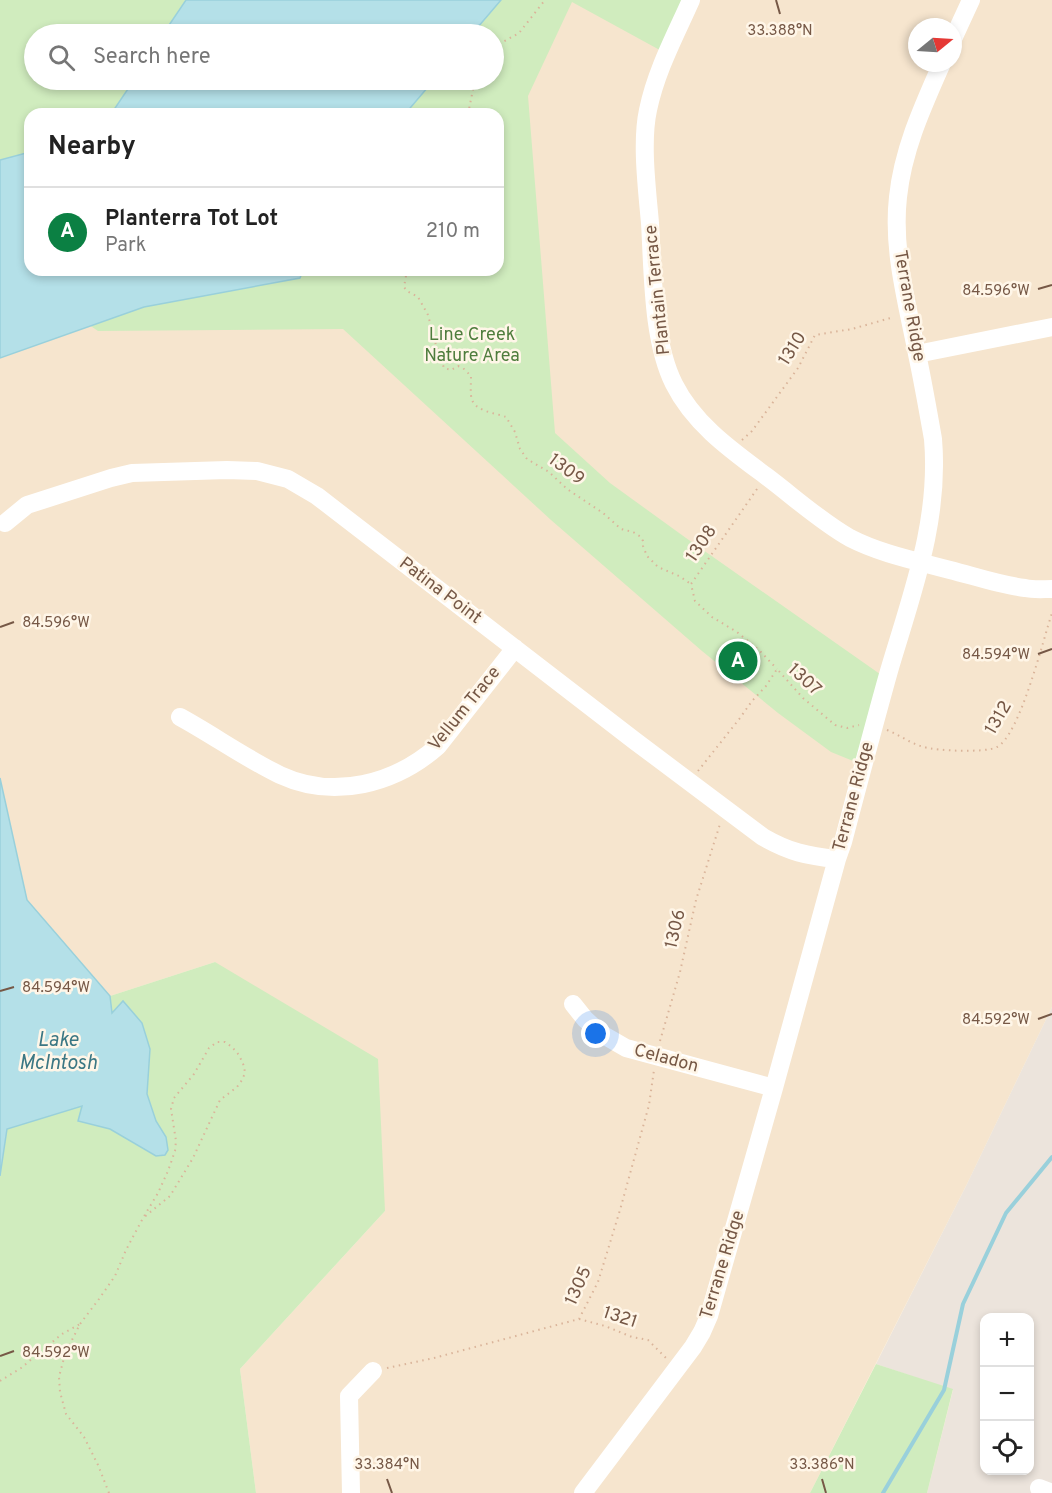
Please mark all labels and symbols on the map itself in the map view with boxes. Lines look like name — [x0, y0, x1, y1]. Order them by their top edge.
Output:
north arrow — [908, 18, 962, 72]
text: 33.388°N — [747, 22, 813, 41]
street label: Plantain Terrace — [640, 224, 676, 356]
street label: Terrane Ridge — [888, 249, 930, 363]
text: 84.596°W — [962, 282, 1030, 301]
park label: Line Creek Nature Area — [424, 324, 520, 368]
street label: 1310 — [774, 328, 812, 370]
street label: 1309 — [543, 449, 589, 491]
street label: 1308 — [681, 521, 723, 567]
street label: Patina Point — [394, 552, 486, 630]
text: 84.596°W — [22, 614, 90, 633]
pin: A — [718, 638, 758, 684]
text: 84.594°W — [962, 646, 1030, 665]
street label: 1307 — [782, 659, 826, 701]
street label: Vellum Trace — [424, 662, 506, 756]
street label: 1312 — [980, 697, 1018, 739]
street label: Terrane Ridge — [828, 740, 880, 854]
street label: 1306 — [660, 907, 692, 951]
text: 84.594°W — [22, 979, 90, 998]
text: 84.592°W — [962, 1011, 1030, 1030]
your location — [581, 1019, 610, 1048]
water label: Lake McIntosh — [19, 1028, 97, 1077]
street label: Celadon — [631, 1039, 701, 1079]
street label: Terrane Ridge — [696, 1208, 750, 1322]
street label: 1305 — [560, 1263, 598, 1309]
street label: 1321 — [600, 1302, 640, 1334]
text: 84.592°W — [22, 1344, 90, 1363]
text: 33.384°N — [354, 1456, 420, 1475]
text: 33.386°N — [789, 1456, 855, 1475]

